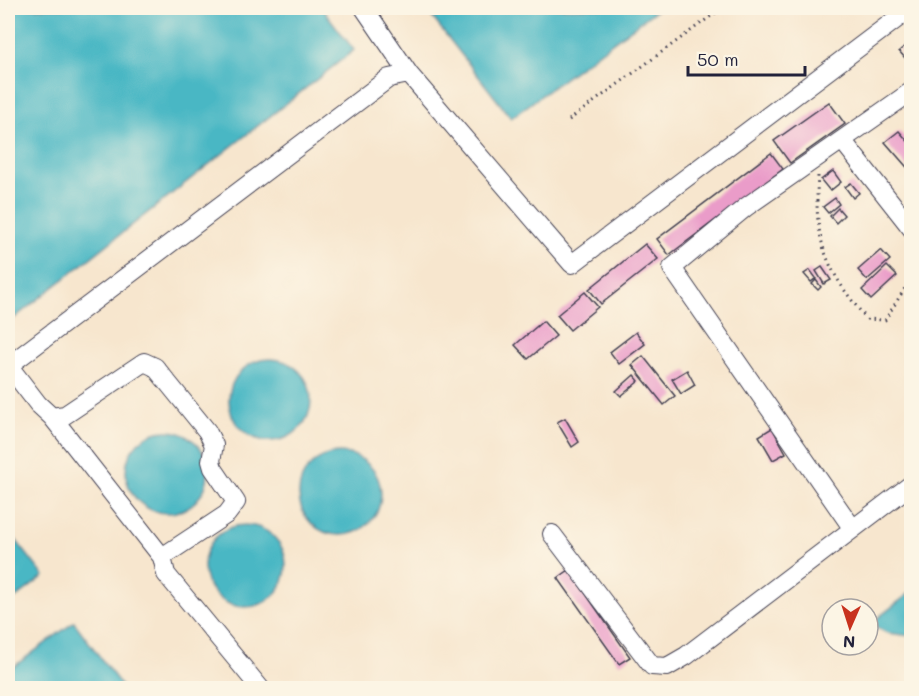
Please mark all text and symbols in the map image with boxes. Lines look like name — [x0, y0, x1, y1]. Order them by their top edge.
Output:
scale bar — [688, 39, 805, 77]
text: 50 m — [697, 47, 739, 71]
north arrow — [820, 597, 880, 657]
text: N — [843, 632, 856, 653]

